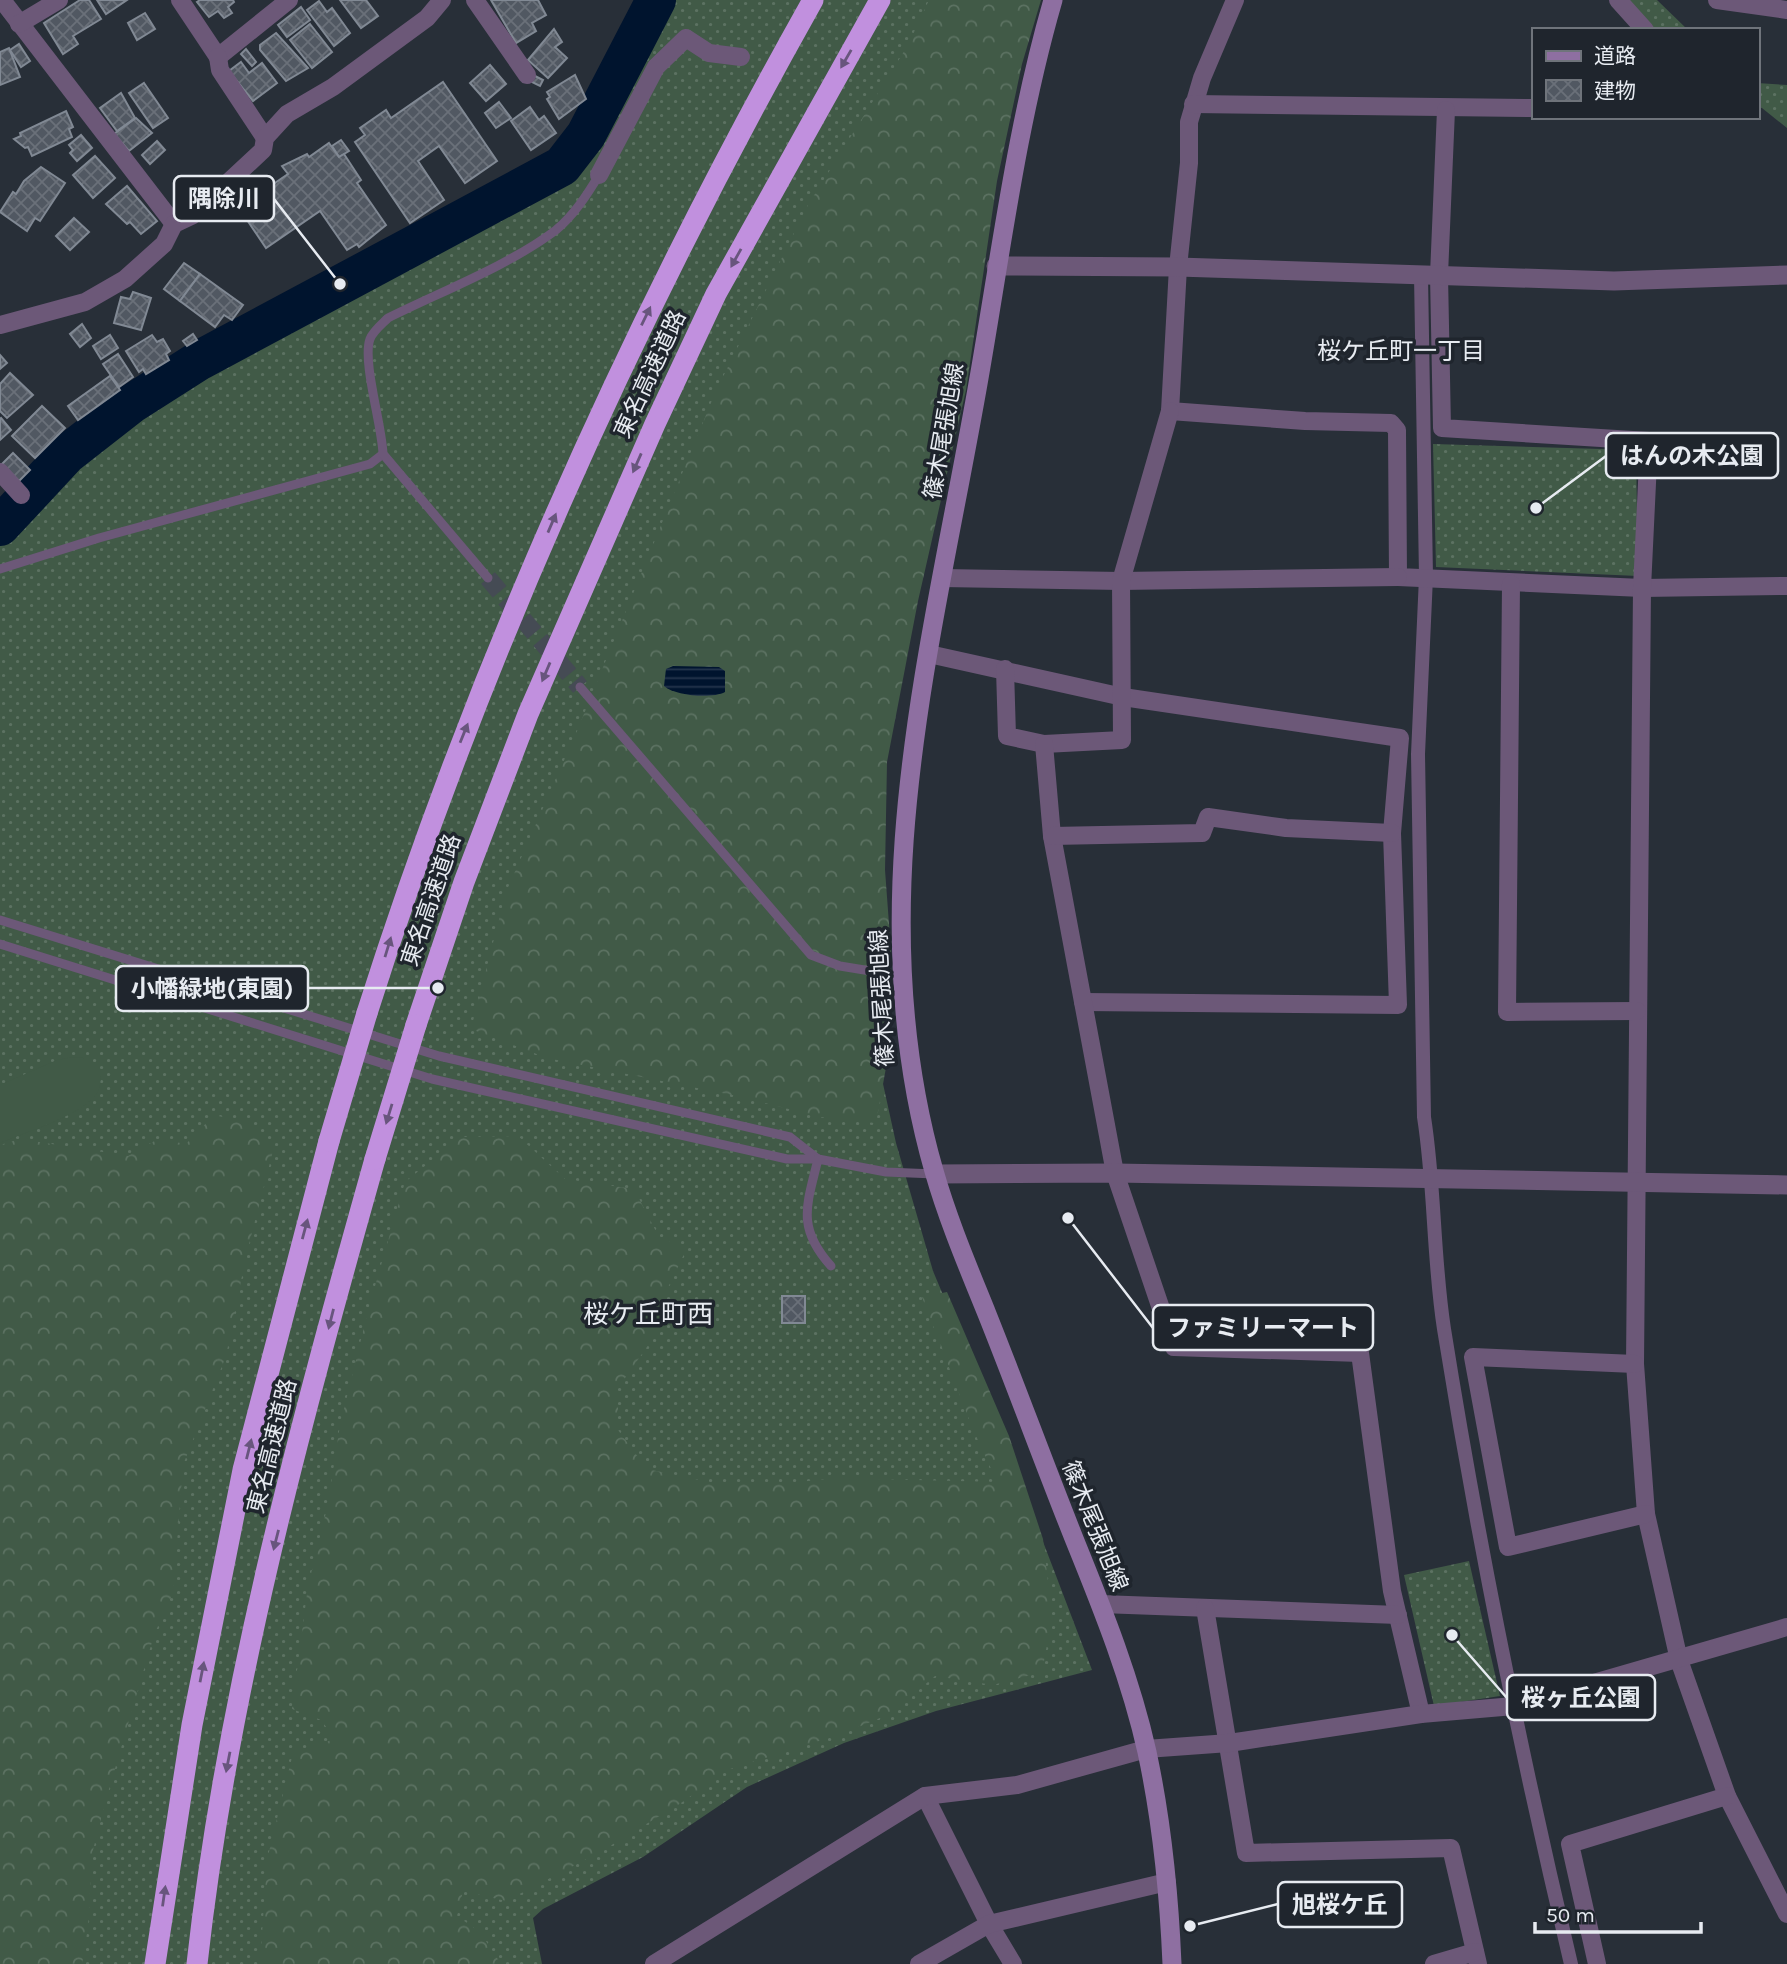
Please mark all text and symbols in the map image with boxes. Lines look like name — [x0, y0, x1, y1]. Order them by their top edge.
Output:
legend — [1532, 28, 1759, 119]
text: 道路 — [1594, 44, 1636, 68]
one-way arrow — [840, 50, 852, 69]
text: 建物 — [1594, 79, 1636, 103]
callout: 隅除川 — [174, 176, 274, 221]
text: 隅除川 — [188, 185, 260, 213]
one-way arrow — [730, 248, 742, 268]
street label: 東名高速道路 — [609, 306, 691, 442]
one-way arrow — [640, 306, 651, 326]
district label: 桜ケ丘町一丁目 — [1317, 337, 1485, 365]
street label: 篠木尾張旭線 — [919, 361, 969, 501]
callout: はんの木公園 — [1606, 433, 1778, 478]
text: はんの木公園 — [1620, 442, 1764, 470]
one-way arrow — [631, 453, 643, 473]
one-way arrow — [547, 513, 558, 534]
one-way arrow — [540, 661, 551, 682]
one-way arrow — [458, 722, 469, 743]
street label: 東名高速道路 — [396, 830, 466, 970]
street label: 篠木尾張旭線 — [865, 928, 899, 1068]
one-way arrow — [383, 937, 394, 958]
callout: 小幡緑地(東園) — [116, 966, 308, 1011]
text: 小幡緑地(東園) — [130, 975, 294, 1003]
one-way arrow — [383, 1103, 393, 1124]
one-way arrow — [300, 1218, 311, 1240]
district label: 桜ケ丘町西 — [583, 1299, 713, 1330]
callout: ファミリーマート — [1153, 1305, 1373, 1350]
one-way arrow — [325, 1308, 336, 1330]
text: ファミリーマート — [1167, 1314, 1359, 1342]
street label: 東名高速道路 — [242, 1376, 302, 1516]
one-way arrow — [244, 1438, 255, 1460]
street label: 篠木尾張旭線 — [1057, 1457, 1133, 1595]
one-way arrow — [270, 1529, 281, 1551]
one-way arrow — [197, 1661, 208, 1683]
callout: 桜ヶ丘公園 — [1507, 1675, 1655, 1720]
text: 桜ヶ丘公園 — [1521, 1684, 1641, 1712]
one-way arrow — [222, 1751, 233, 1773]
callout: 旭桜ケ丘 — [1278, 1882, 1402, 1927]
one-way arrow — [159, 1885, 170, 1907]
scale bar — [1535, 1890, 1701, 1934]
text: 旭桜ケ丘 — [1292, 1891, 1388, 1919]
text: 50 m — [1546, 1903, 1595, 1927]

